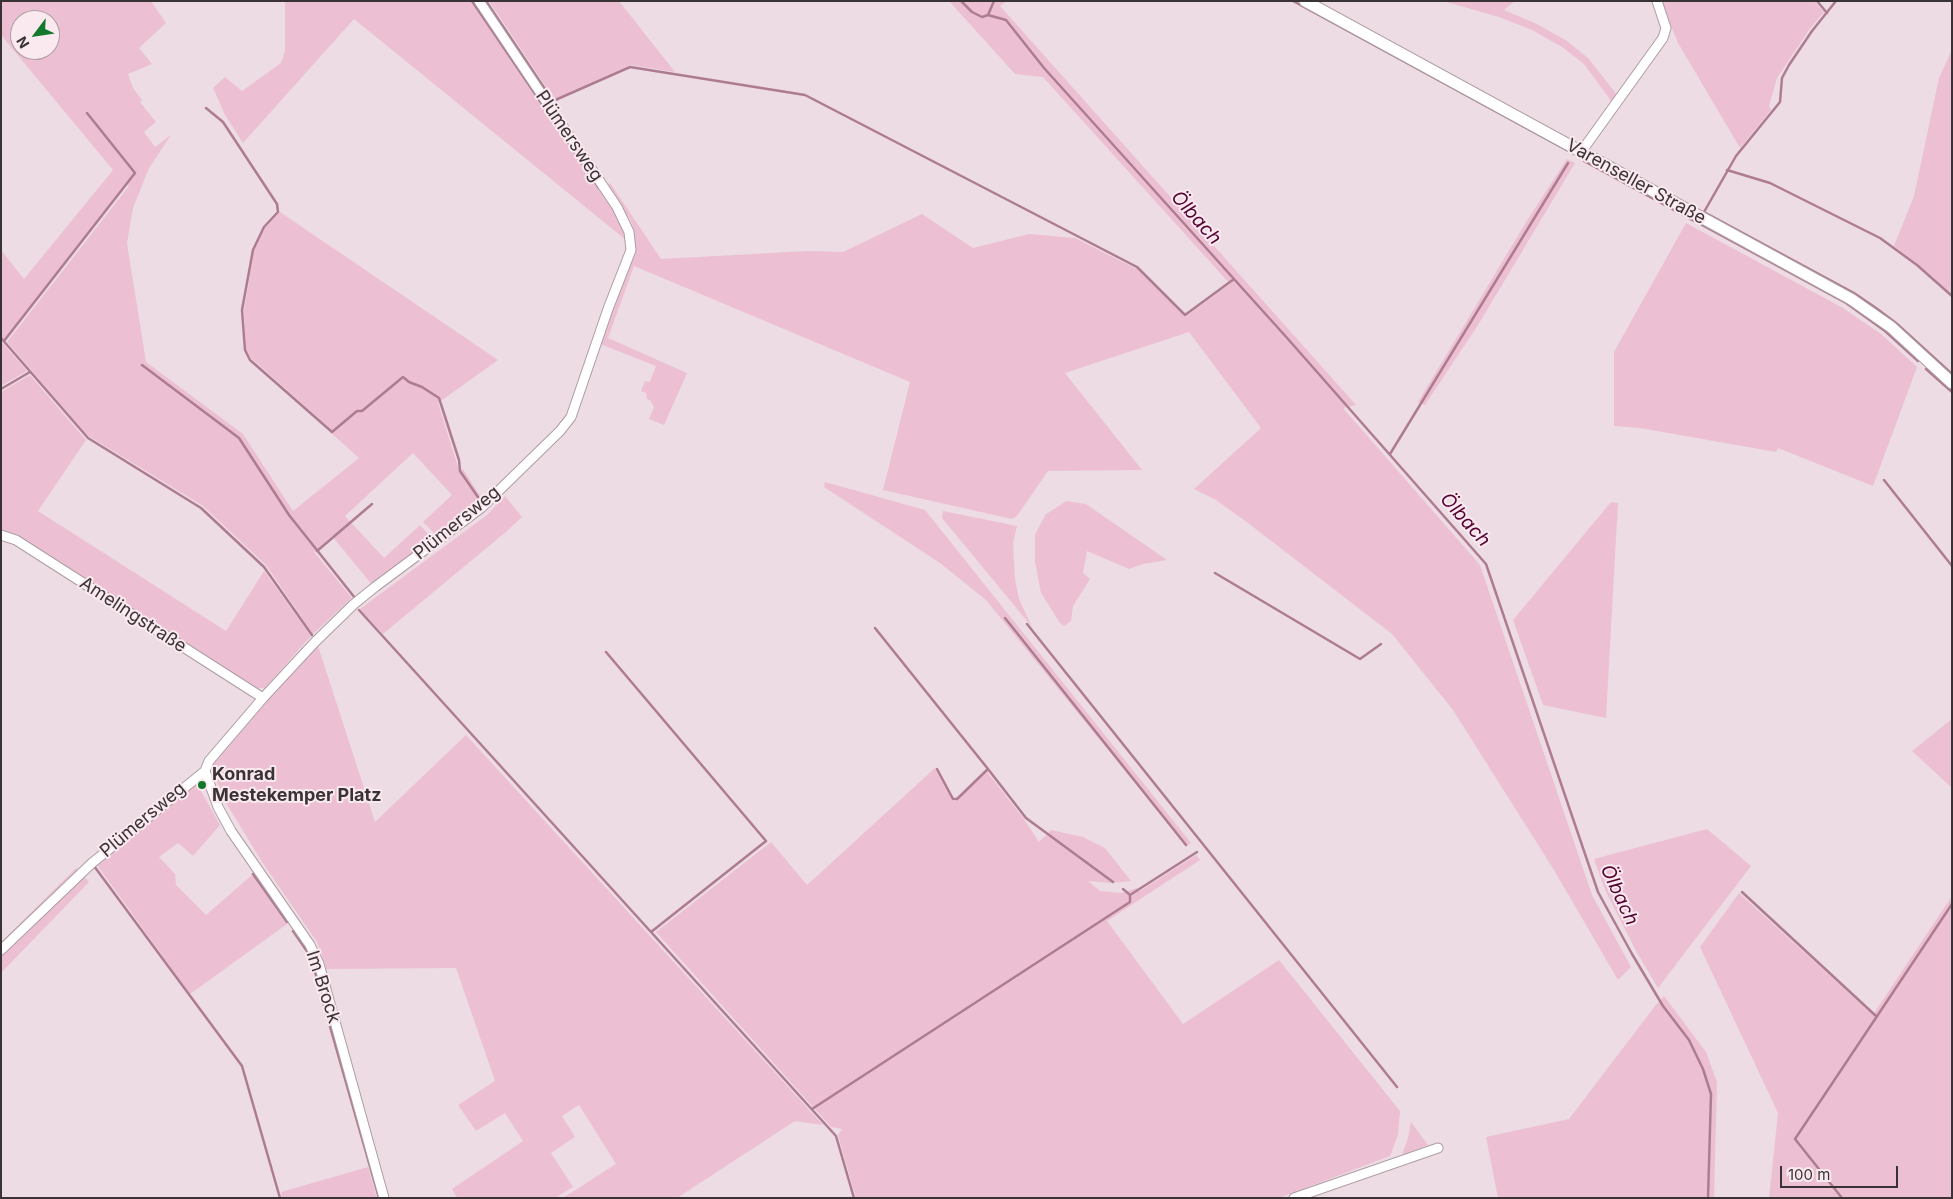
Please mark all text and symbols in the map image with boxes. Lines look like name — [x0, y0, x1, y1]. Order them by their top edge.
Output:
north arrow — [10, 10, 60, 60]
text: N — [13, 34, 33, 51]
street label: Plümersweg — [531, 86, 607, 186]
street label: Varenseller Straße — [1562, 135, 1710, 229]
water label: Ölbach — [1166, 186, 1226, 250]
street label: Plümersweg — [409, 482, 505, 564]
water label: Ölbach — [1435, 488, 1495, 552]
street label: Amelingstraße — [76, 572, 190, 658]
place label: Konrad Mestekemper Platz — [212, 764, 381, 806]
street label: Plümersweg — [96, 778, 190, 862]
marker: Konrad Mestekemper Platz — [196, 779, 208, 791]
water label: Ölbach — [1595, 861, 1643, 929]
street label: Im Brock — [301, 948, 345, 1026]
scale bar — [1783, 1156, 1900, 1188]
text: 100 m — [1788, 1165, 1830, 1184]

